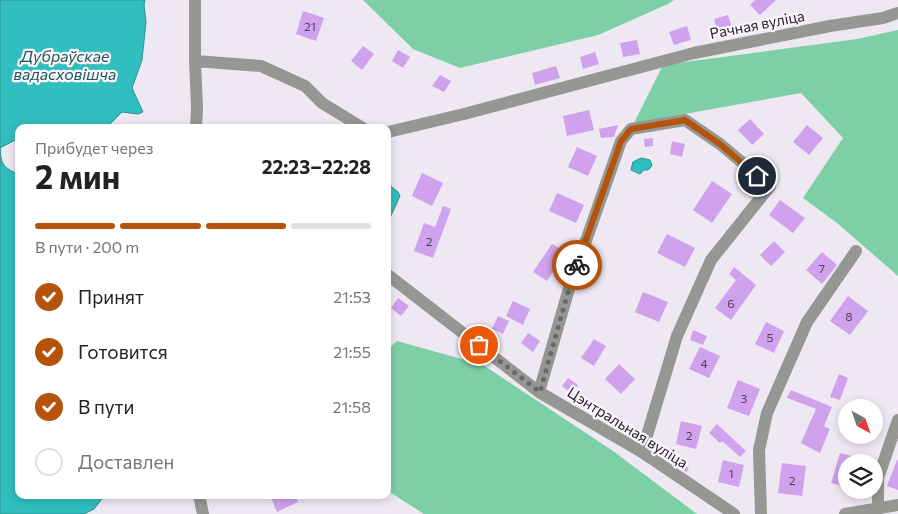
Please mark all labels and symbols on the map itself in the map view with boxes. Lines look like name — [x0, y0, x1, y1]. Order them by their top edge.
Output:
street label: Рачная вуліца — [708, 6, 806, 42]
house number: 21 — [304, 19, 316, 33]
water label: Дубраўскае вадасховішча — [14, 46, 116, 83]
pin — [736, 155, 778, 197]
house number: 2 — [426, 234, 433, 248]
courier — [552, 240, 602, 290]
house number: 7 — [819, 261, 825, 275]
house number: 6 — [727, 296, 735, 310]
house number: 8 — [845, 309, 853, 323]
pin — [458, 324, 500, 366]
house number: 5 — [767, 330, 774, 344]
house number: 4 — [700, 356, 708, 370]
street label: Цэнтральная вуліца — [564, 383, 692, 471]
house number: 3 — [741, 391, 748, 405]
north arrow — [838, 399, 882, 444]
house number: 2 — [686, 428, 693, 442]
house number: 1 — [728, 466, 734, 480]
house number: 2 — [789, 473, 796, 487]

